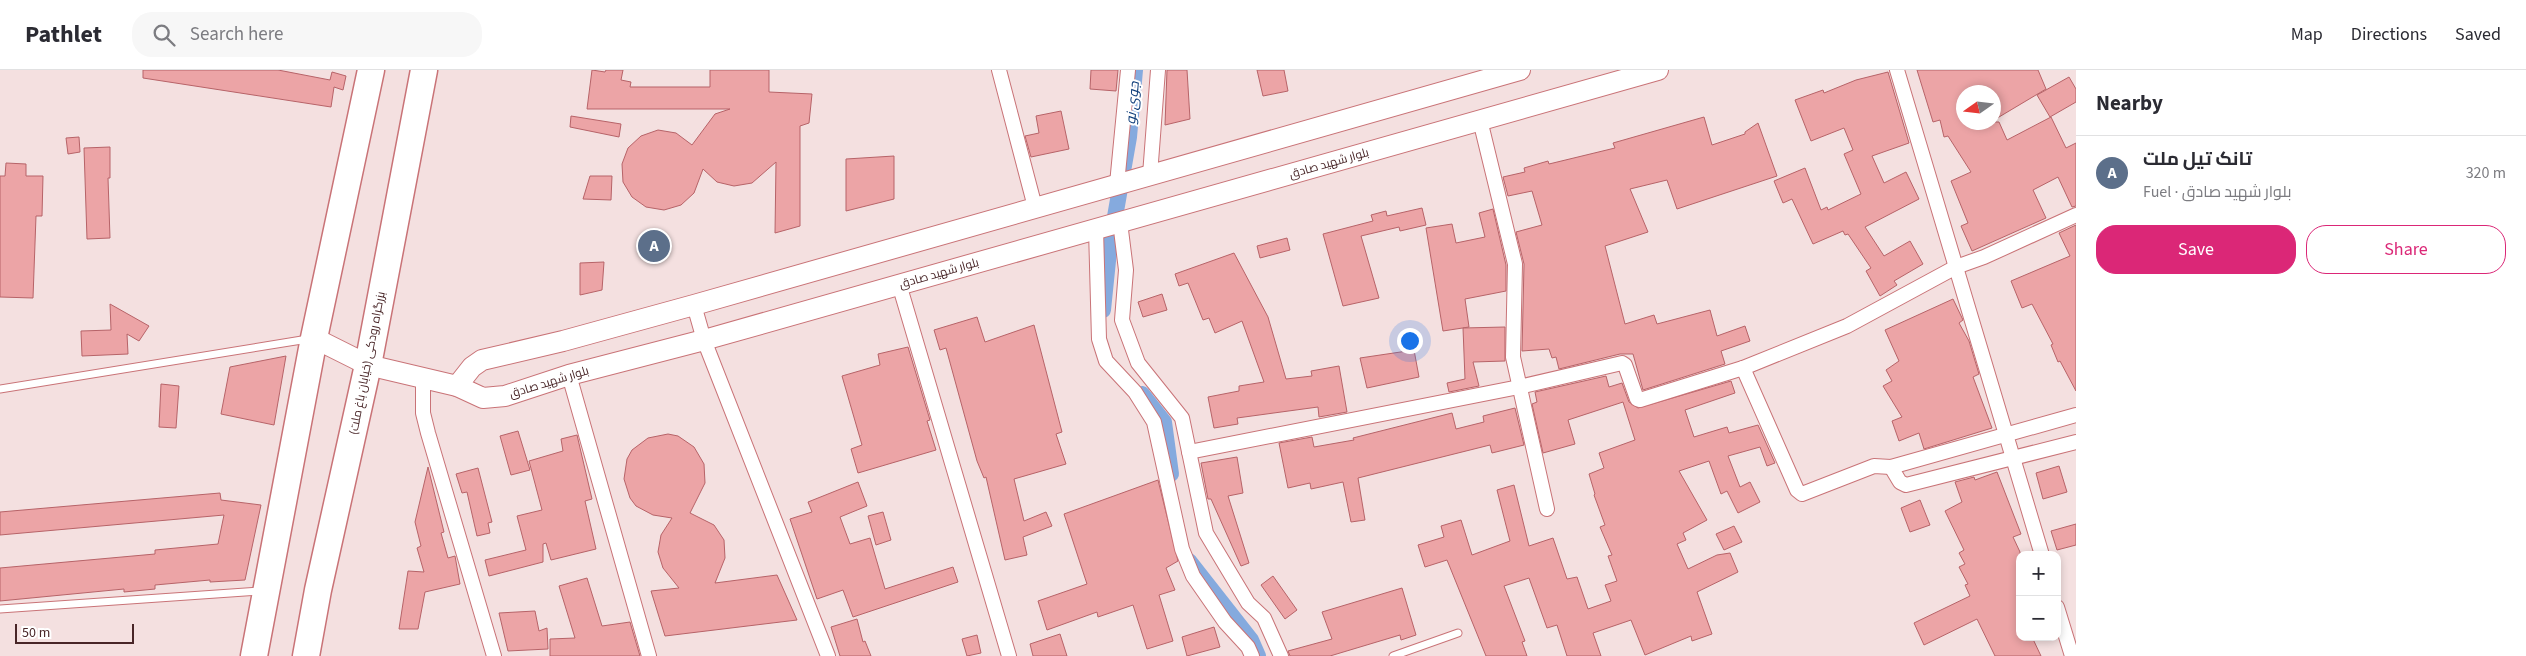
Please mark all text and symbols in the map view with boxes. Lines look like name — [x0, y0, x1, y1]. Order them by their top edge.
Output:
search box — [132, 12, 482, 57]
text: Pathlet — [25, 17, 102, 52]
icon: search — [150, 21, 178, 49]
text: Search here — [190, 21, 284, 48]
text: Map — [2291, 22, 2323, 47]
text: Directions — [2351, 22, 2427, 47]
text: Saved — [2455, 22, 2501, 47]
water label: جوی نو — [1121, 80, 1145, 125]
north arrow — [1956, 85, 2001, 130]
text: Nearby — [2096, 88, 2163, 118]
street label: بلوار شهید صادق — [1287, 144, 1371, 183]
text: تانک تیل ملت — [2143, 146, 2252, 173]
text: A — [2107, 162, 2117, 184]
text: 320 m — [2466, 162, 2506, 184]
text: Fuel · بلوار شهید صادق — [2143, 181, 2292, 203]
button: Save — [2096, 225, 2296, 274]
button: Share — [2306, 225, 2506, 274]
pin: A — [638, 227, 670, 265]
street label: بلوار شهید صادق — [897, 254, 981, 293]
street label: بزرگراه رودکی (خیابان باغ ملت) — [345, 290, 390, 436]
your location — [1397, 328, 1423, 354]
street label: بلوار شهید صادق — [507, 362, 591, 403]
map controls — [2016, 551, 2061, 641]
button: + — [2016, 551, 2061, 596]
button: − — [2016, 596, 2061, 641]
scale bar — [15, 621, 134, 644]
text: 50 m — [22, 623, 50, 643]

